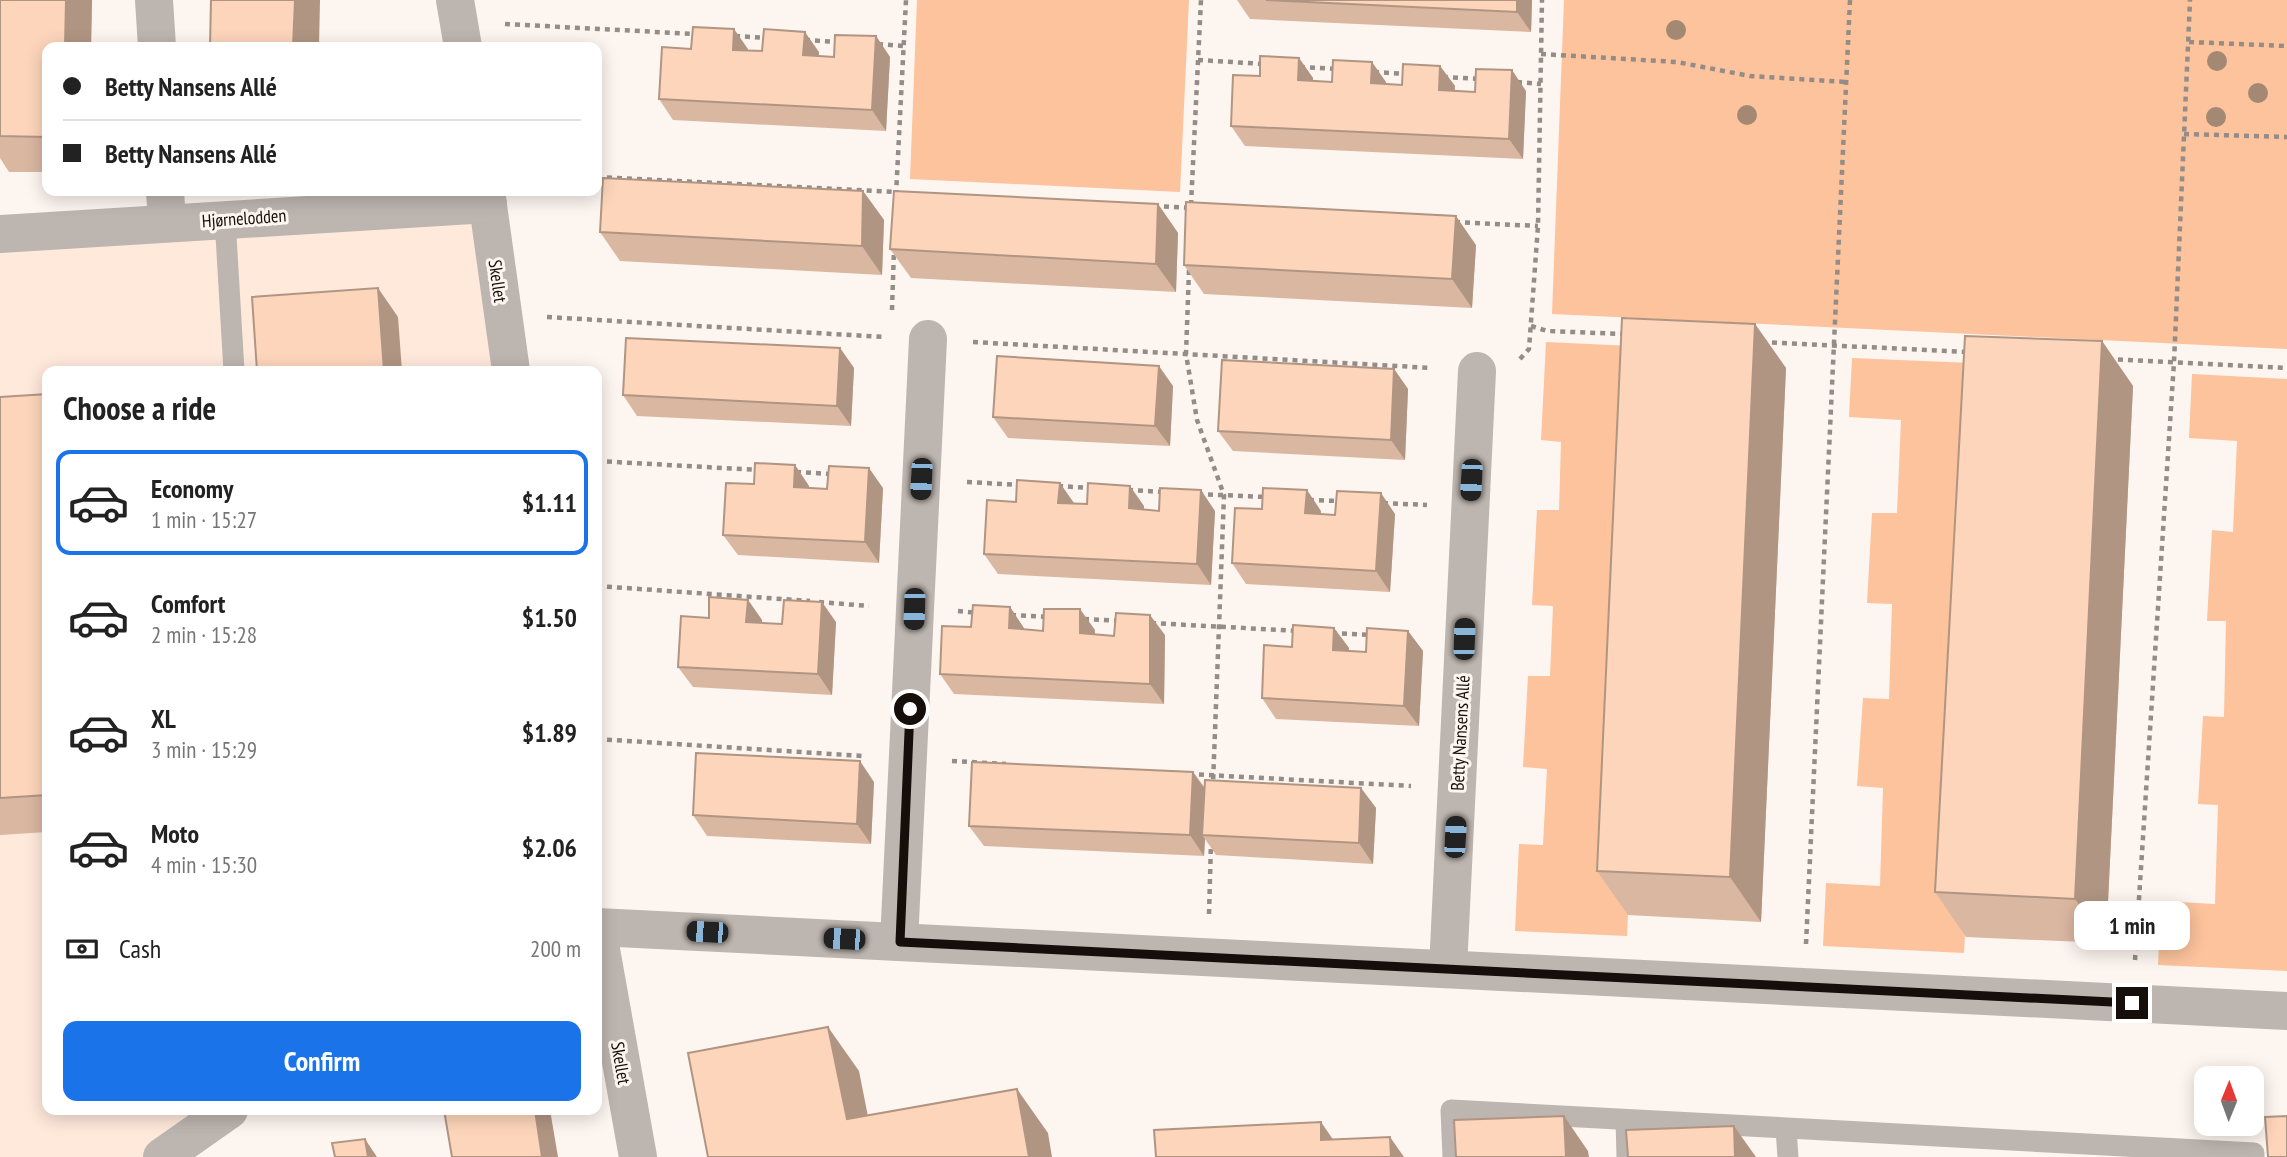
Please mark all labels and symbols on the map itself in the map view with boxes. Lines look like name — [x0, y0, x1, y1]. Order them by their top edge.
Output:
street label: Hjørnelodden — [201, 204, 287, 232]
street label: Skellet — [484, 258, 512, 304]
car — [910, 457, 933, 501]
car — [1460, 458, 1483, 502]
car — [903, 588, 926, 630]
car — [1453, 618, 1476, 660]
street label: Betty Nansens Allé — [1445, 675, 1475, 791]
route start — [894, 693, 926, 725]
car — [1444, 815, 1467, 859]
callout: 1 min — [2074, 902, 2190, 950]
car — [686, 920, 729, 944]
car — [823, 927, 866, 951]
route end — [2116, 987, 2148, 1019]
street label: Skellet — [606, 1040, 636, 1086]
north arrow — [2194, 1066, 2264, 1136]

